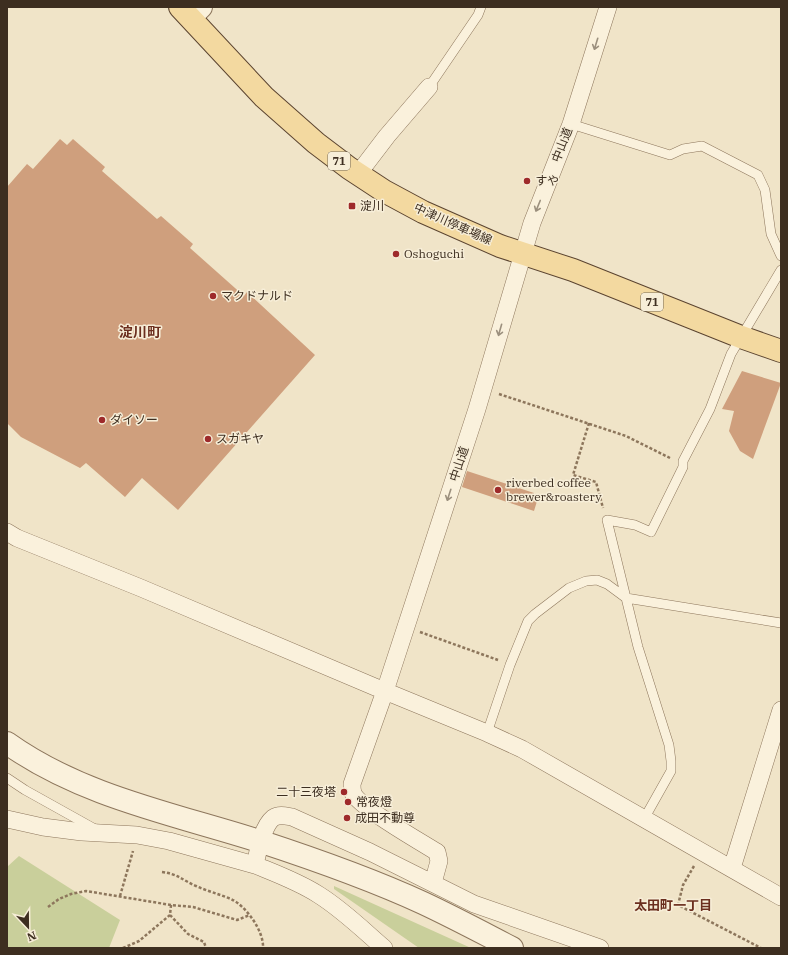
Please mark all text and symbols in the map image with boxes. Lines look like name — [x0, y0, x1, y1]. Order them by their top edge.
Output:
one-way arrow — [592, 38, 599, 51]
street label: 中山道 — [548, 125, 575, 164]
road number: 71 — [328, 152, 350, 170]
place label: すや — [535, 173, 559, 188]
marker: すや — [522, 176, 532, 186]
place label: 淀川 — [360, 198, 384, 213]
street label: 中津川停車場線 — [412, 200, 495, 247]
one-way arrow — [534, 200, 542, 212]
marker: 淀川 — [347, 201, 357, 211]
place label: Oshoguchi — [404, 246, 464, 261]
marker: Oshoguchi — [391, 249, 401, 259]
place label: マクドナルド — [221, 288, 293, 303]
marker: マクドナルド — [208, 291, 218, 301]
road number: 71 — [641, 293, 663, 311]
district label: 淀川町 — [119, 323, 161, 341]
one-way arrow — [496, 324, 503, 337]
place label: ダイソー — [110, 412, 158, 427]
marker: ダイソー — [97, 415, 107, 425]
place label: スガキヤ — [216, 431, 264, 446]
marker: スガキヤ — [203, 434, 213, 444]
street label: 中山道 — [446, 444, 471, 483]
place label: riverbed coffee brewer&roastery — [506, 475, 602, 504]
marker: riverbed coffee brewer&roastery — [493, 485, 503, 495]
one-way arrow — [445, 488, 452, 501]
place label: 二十三夜塔 — [276, 784, 336, 799]
marker: 二十三夜塔 — [339, 787, 349, 797]
place label: 常夜燈 — [356, 794, 392, 809]
marker: 常夜燈 — [343, 797, 353, 807]
place label: 成田不動尊 — [355, 810, 415, 825]
marker: 成田不動尊 — [342, 813, 352, 823]
district label: 太田町一丁目 — [634, 897, 712, 914]
north arrow — [8, 907, 48, 947]
text: N — [25, 928, 38, 945]

